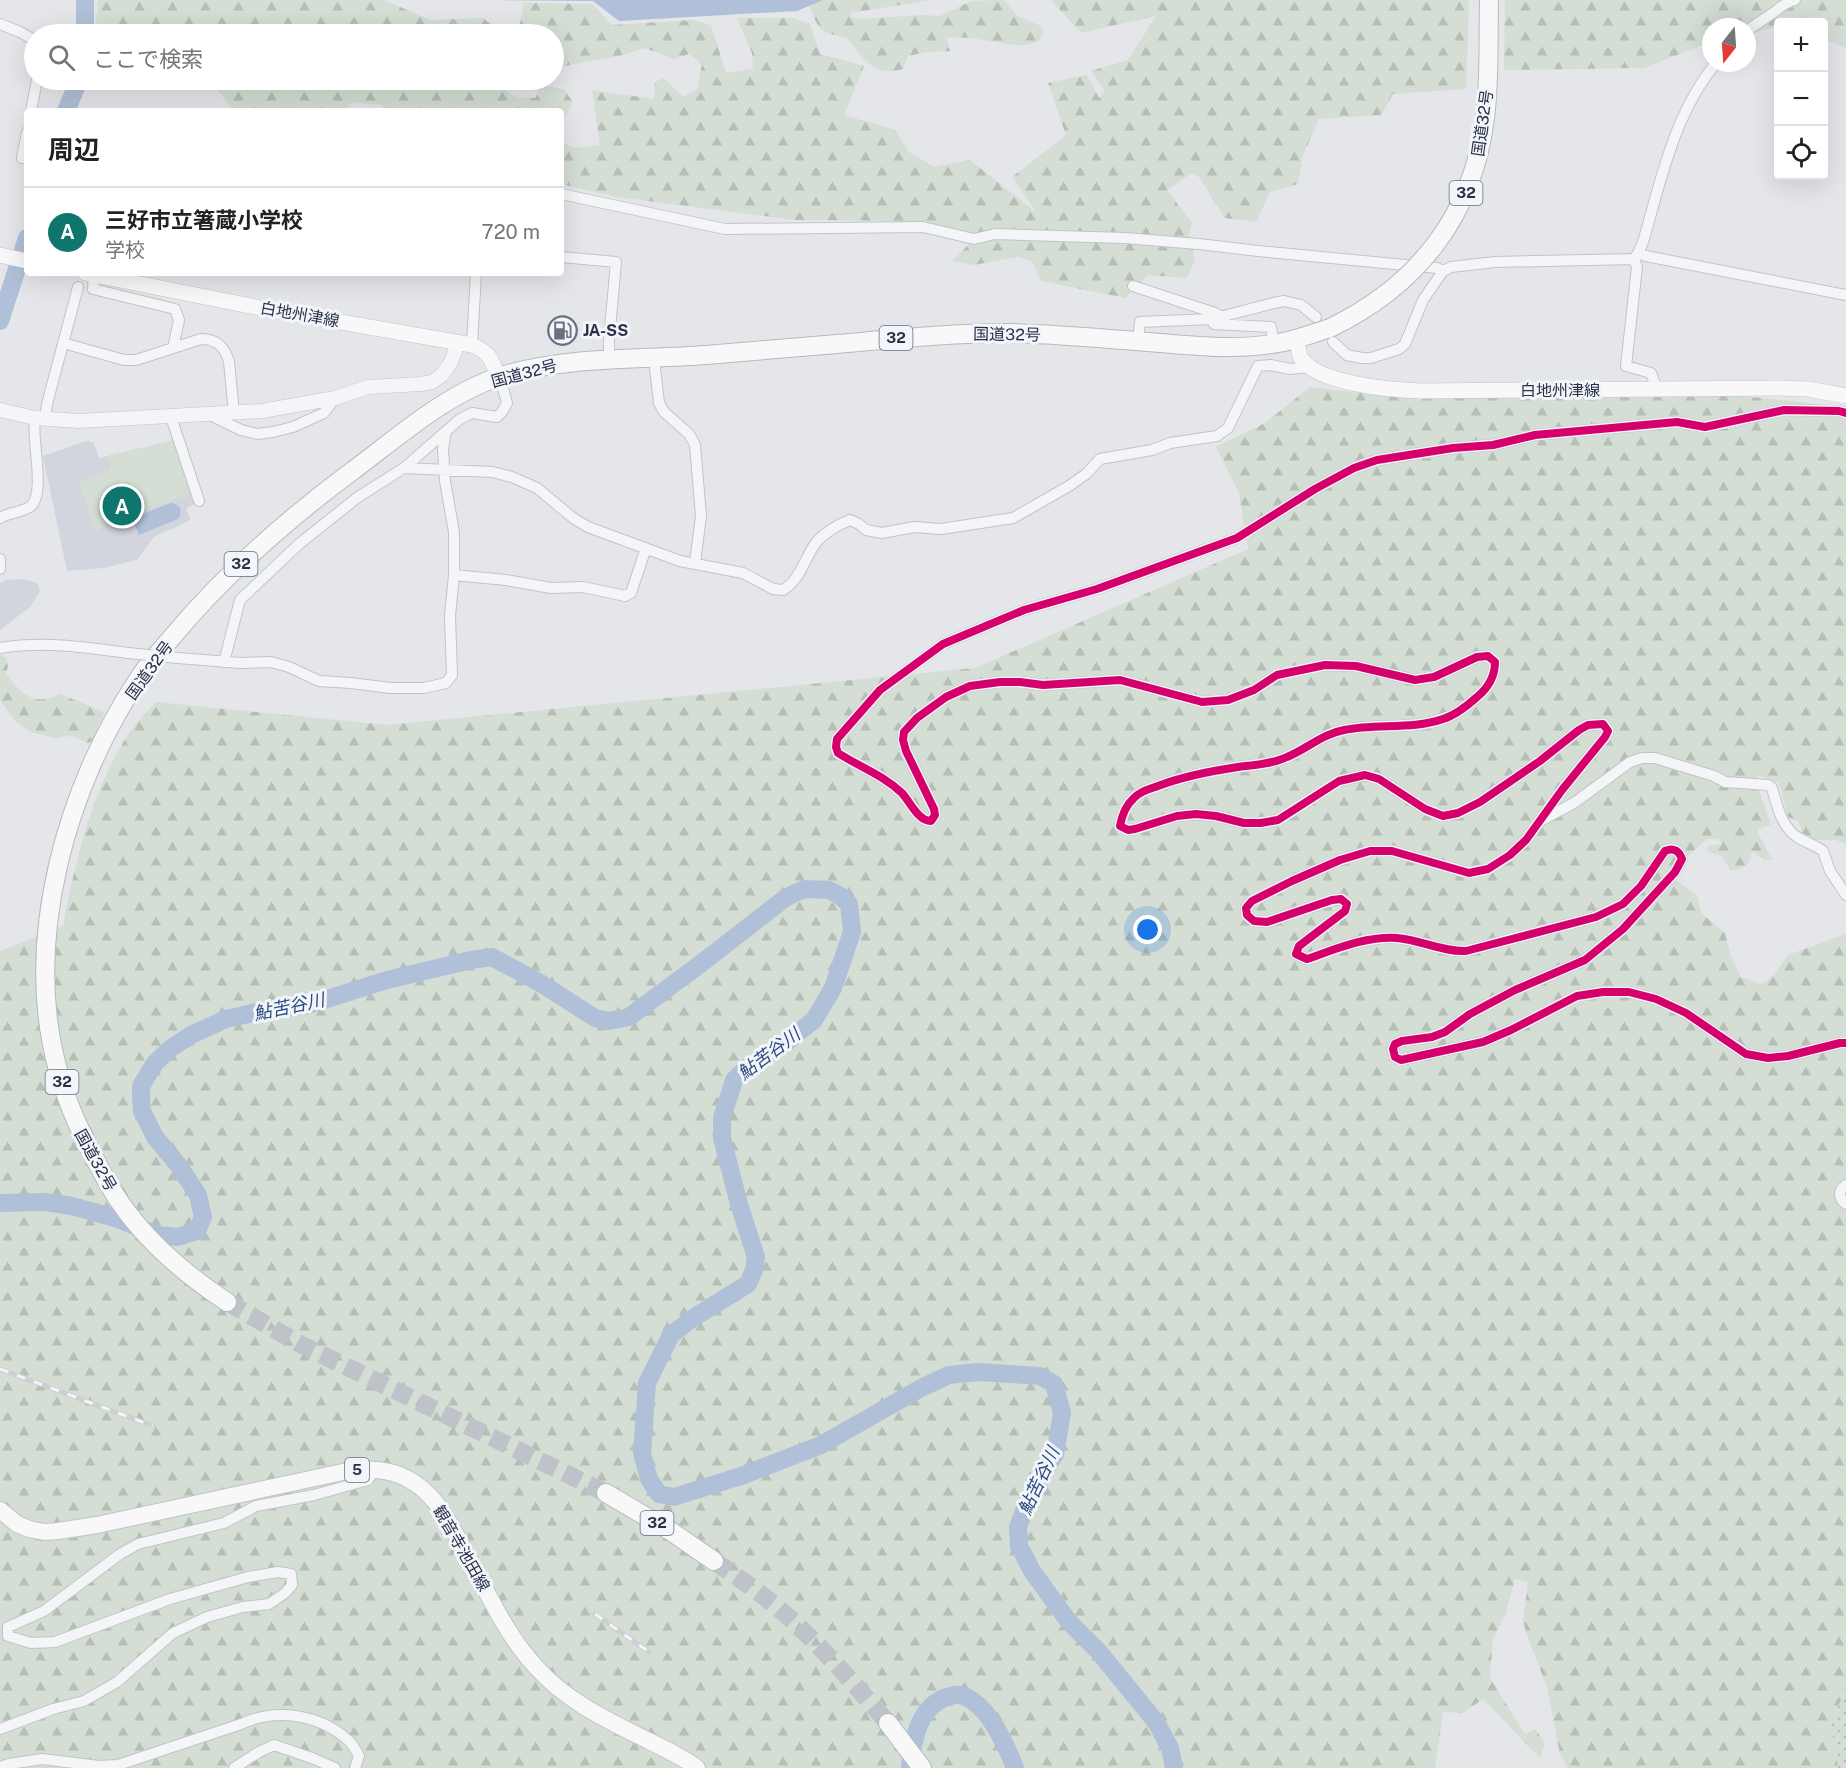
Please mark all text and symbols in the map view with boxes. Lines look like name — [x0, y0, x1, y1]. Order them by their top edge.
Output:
north arrow — [1702, 18, 1756, 72]
map controls — [1774, 18, 1828, 180]
button: + — [1774, 18, 1828, 72]
search box — [24, 24, 564, 90]
icon: search — [45, 41, 78, 74]
text: ここで検索 — [93, 46, 203, 72]
button: − — [1774, 72, 1828, 126]
street label: 国道32号 — [1468, 88, 1497, 158]
button: locate — [1774, 126, 1828, 180]
text: 周辺 — [48, 134, 100, 165]
road number: 32 — [1450, 181, 1482, 205]
text: 三好市立箸蔵小学校 — [105, 207, 303, 233]
text: A — [60, 220, 75, 244]
text: 720 m — [482, 220, 540, 244]
text: 学校 — [105, 238, 145, 262]
street label: 白地州津線 — [259, 298, 341, 331]
fuel station icon: JA-SS — [546, 314, 578, 346]
place label: JA-SS — [583, 321, 628, 340]
street label: 国道32号 — [973, 324, 1041, 345]
road number: 32 — [880, 326, 912, 350]
street label: 国道32号 — [489, 356, 559, 391]
street label: 白地州津線 — [1520, 381, 1600, 400]
pin: A — [102, 484, 142, 528]
road number: 32 — [224, 552, 258, 576]
street label: 国道32号 — [122, 637, 177, 703]
your location — [1133, 915, 1162, 944]
water label: 鮎苦谷川 — [251, 988, 328, 1024]
water label: 鮎苦谷川 — [734, 1022, 805, 1084]
road number: 32 — [46, 1070, 78, 1094]
street label: 国道32号 — [71, 1126, 120, 1194]
water label: 鮎苦谷川 — [1014, 1442, 1064, 1518]
road number: 5 — [345, 1458, 369, 1482]
street label: 観音寺池田線 — [429, 1502, 494, 1595]
road number: 32 — [640, 1511, 674, 1535]

